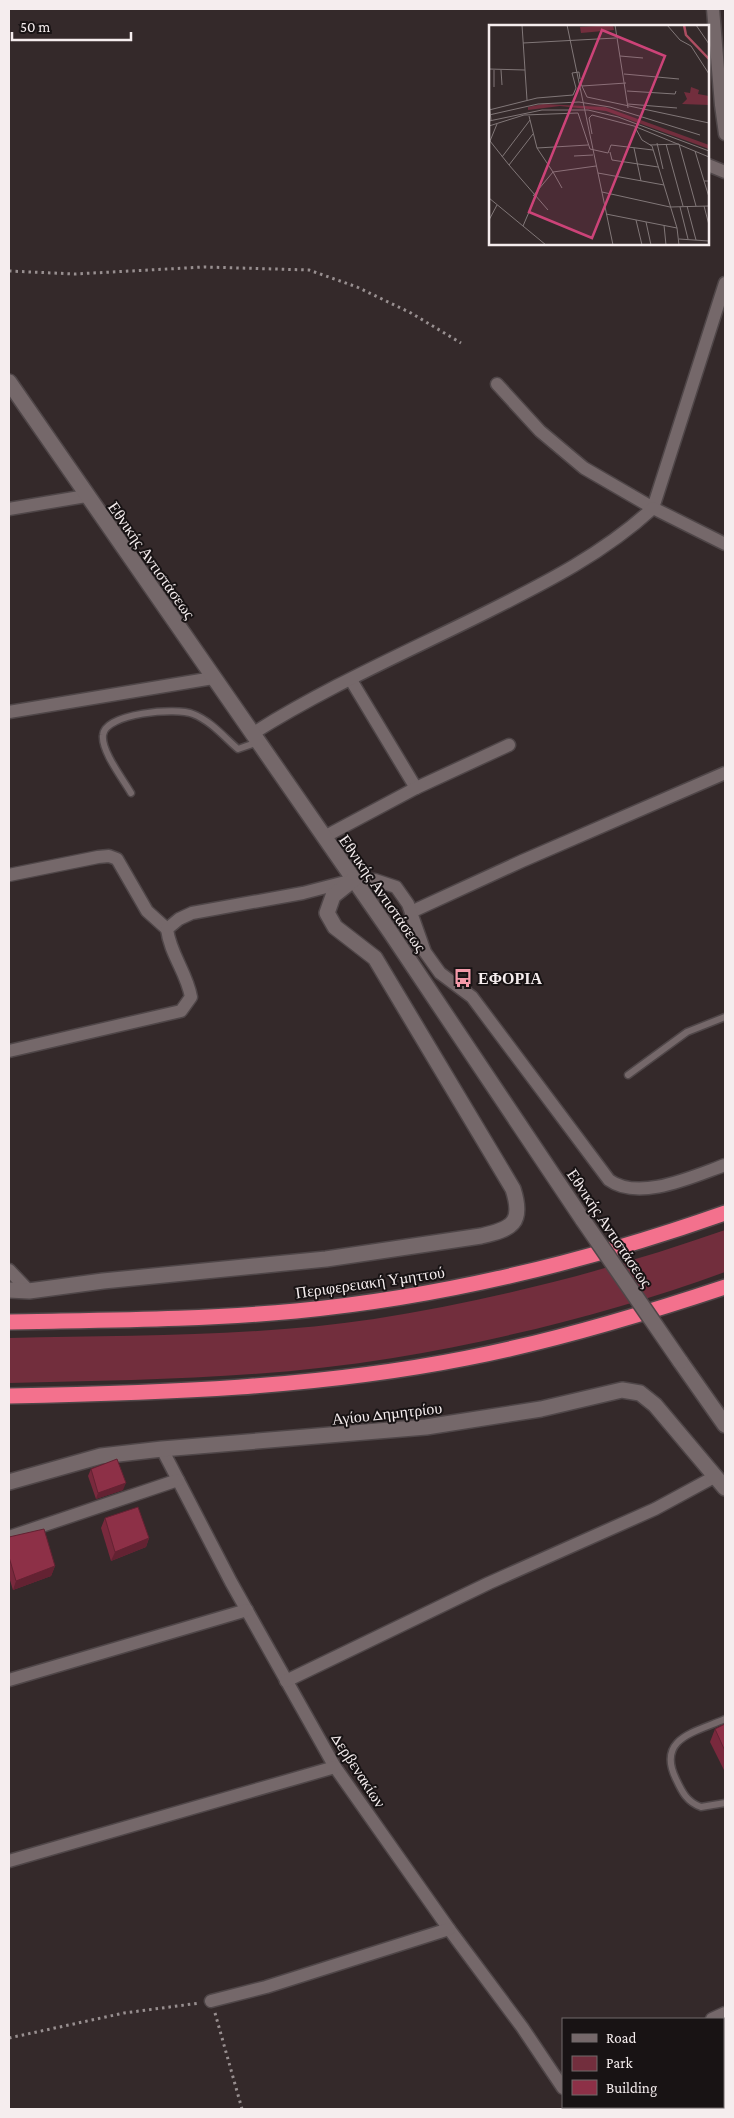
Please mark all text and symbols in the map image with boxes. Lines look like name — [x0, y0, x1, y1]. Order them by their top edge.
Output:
scale bar — [12, 10, 131, 42]
text: 50 m — [20, 19, 50, 35]
inset map — [489, 25, 709, 245]
street label: Εθνικής Αντιστάσεως — [104, 499, 199, 623]
street label: Εθνικής Αντιστάσεως — [335, 832, 430, 956]
bus stop icon: ΕΦΟΡΙΑ — [452, 967, 474, 989]
place label: ΕΦΟΡΙΑ — [478, 970, 542, 987]
street label: Εθνικής Αντιστάσεως — [563, 1166, 656, 1292]
street label: Περιφερειακή Υμηττού — [294, 1264, 446, 1302]
street label: Αγίου Δημητρίου — [331, 1399, 443, 1429]
street label: Δερβενακίων — [327, 1730, 389, 1811]
legend — [562, 2018, 724, 2108]
text: Road — [606, 2030, 637, 2046]
text: Park — [606, 2055, 633, 2071]
text: Building — [606, 2080, 657, 2097]

